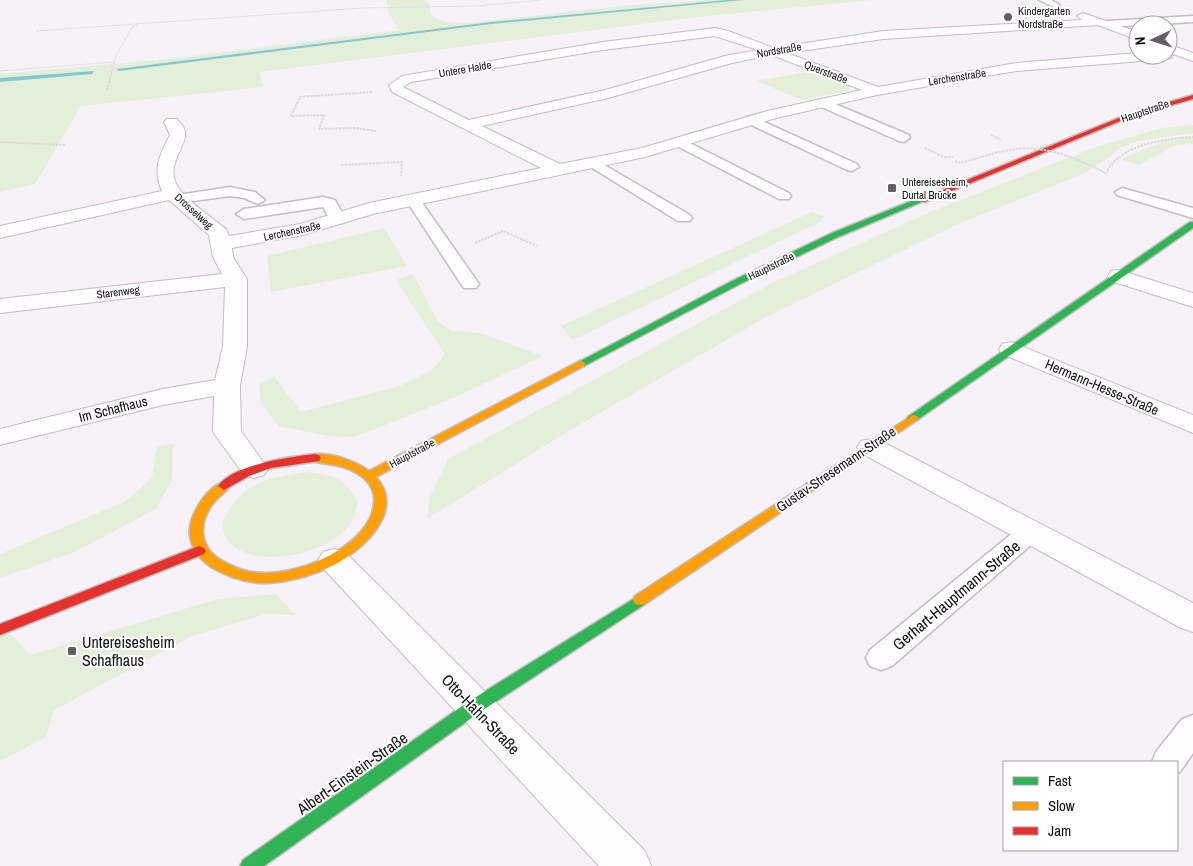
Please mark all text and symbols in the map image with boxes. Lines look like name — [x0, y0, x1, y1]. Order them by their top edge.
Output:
place label: Kindergarten Nordstraße — [1018, 4, 1070, 31]
marker: Kindergarten Nordstraße — [1002, 11, 1014, 23]
north arrow — [1128, 15, 1178, 65]
text: N — [1131, 36, 1149, 46]
street label: Nordstraße — [756, 39, 802, 61]
street label: Untere Halde — [438, 57, 492, 81]
street label: Querstraße — [802, 57, 850, 87]
street label: Lerchenstraße — [927, 66, 987, 88]
street label: Hauptstraße — [1119, 96, 1171, 126]
place label: Untereisesheim, Durtal Brücke — [902, 175, 968, 202]
marker: Untereisesheim, Durtal Brücke — [886, 182, 898, 194]
street label: Drosselweg — [172, 190, 216, 232]
street label: Lerchenstraße — [262, 218, 322, 244]
street label: Hauptstraße — [746, 249, 796, 283]
street label: Starenweg — [96, 282, 140, 302]
street label: Hermann-Hesse-Straße — [1042, 355, 1162, 419]
street label: Im Schafhaus — [77, 392, 149, 426]
street label: Gustav-Stresemann-Straße — [773, 422, 899, 516]
street label: Hauptstraße — [387, 435, 437, 471]
street label: Gerhart-Hauptmann-Straße — [887, 535, 1025, 655]
place label: Untereisesheim Schafhaus — [82, 631, 175, 671]
marker: Untereisesheim Schafhaus — [66, 645, 78, 657]
street label: Otto-Hahn-Straße — [437, 669, 525, 759]
street label: Albert-Einstein-Straße — [291, 727, 412, 820]
legend — [1003, 761, 1178, 851]
text: Fast — [1048, 770, 1072, 791]
text: Slow — [1048, 795, 1075, 816]
text: Jam — [1048, 820, 1071, 841]

